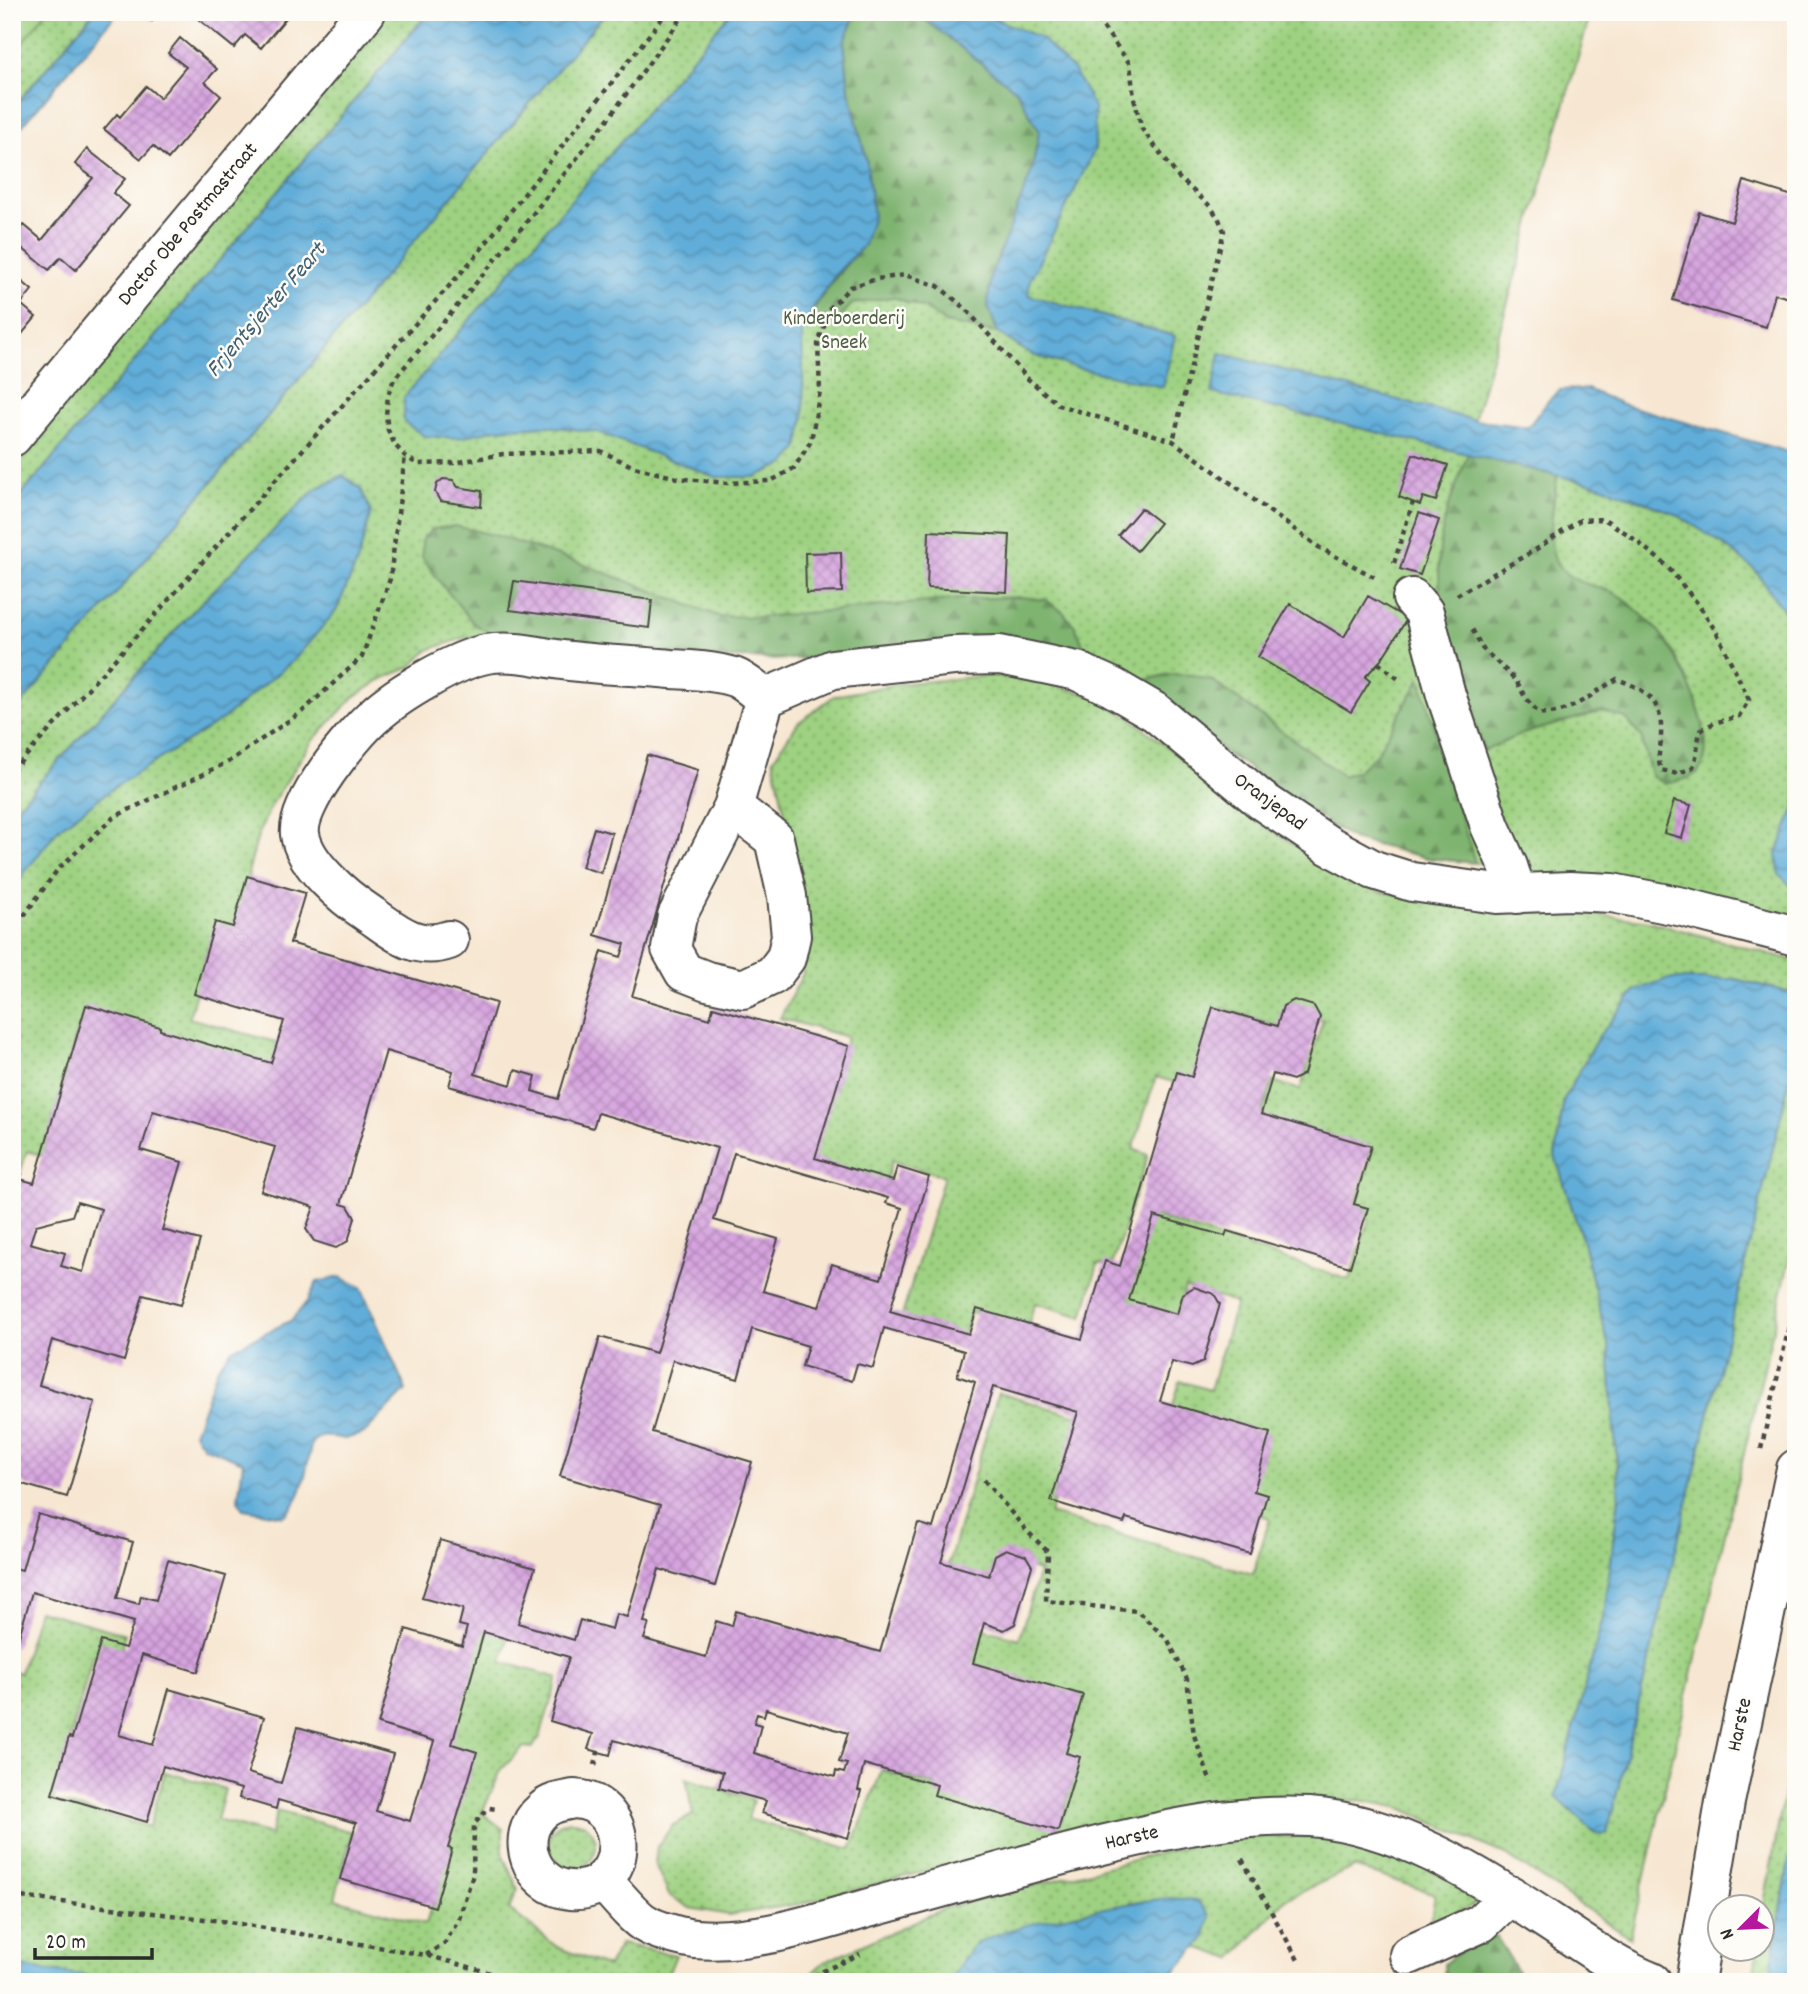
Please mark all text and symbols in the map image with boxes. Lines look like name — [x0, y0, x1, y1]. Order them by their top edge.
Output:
street label: Doctor Obe Postmastraat — [112, 137, 267, 313]
water label: Frjentsjerter Feart — [199, 235, 337, 386]
park label: Kinderboerderij Sneek — [783, 305, 905, 359]
street label: Oranjepad — [1226, 766, 1312, 840]
street label: Harste — [1721, 1695, 1761, 1755]
street label: Harste — [1102, 1818, 1162, 1860]
north arrow — [1706, 1892, 1776, 1962]
scale bar — [35, 1917, 152, 1961]
text: N — [1714, 1924, 1743, 1943]
text: 20 m — [46, 1929, 86, 1959]

